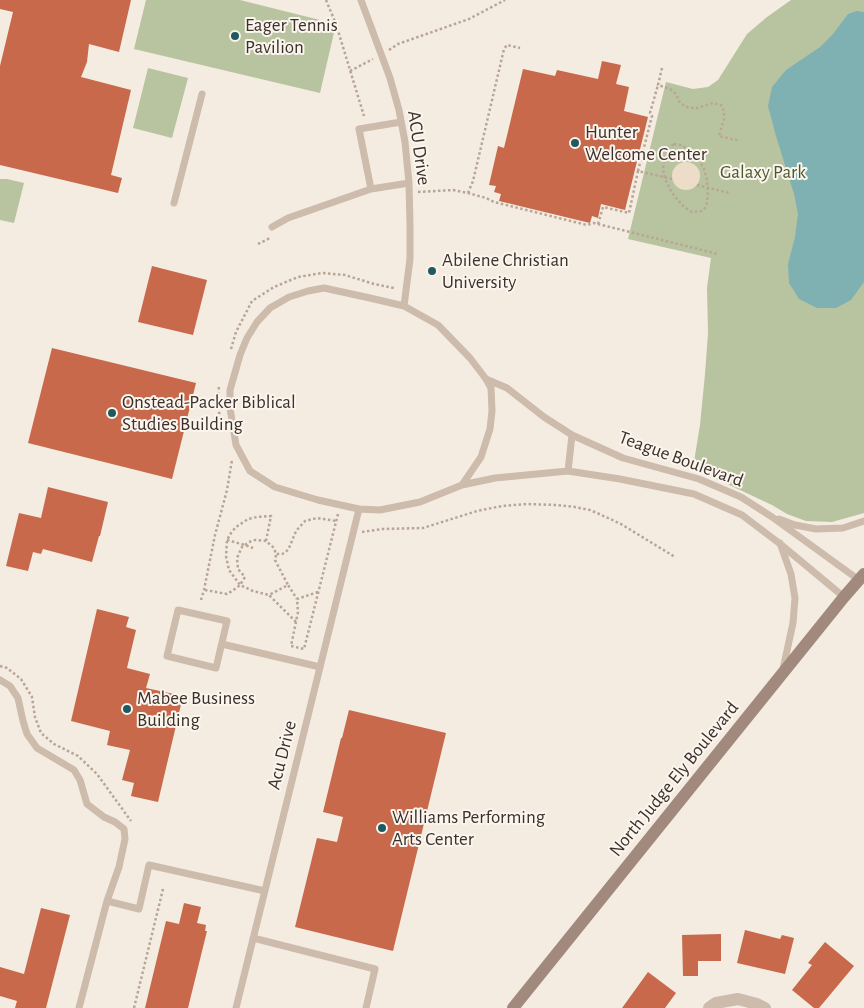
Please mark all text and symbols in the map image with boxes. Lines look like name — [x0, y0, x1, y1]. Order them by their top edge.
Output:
place label: Eager Tennis Pavilion — [245, 14, 338, 58]
marker: Eager Tennis Pavilion — [229, 30, 241, 42]
street label: ACU Drive — [402, 109, 436, 187]
place label: Hunter Welcome Center — [585, 121, 707, 165]
marker: Hunter Welcome Center — [569, 137, 581, 149]
park label: Galaxy Park — [720, 161, 806, 183]
place label: Abilene Christian University — [442, 249, 569, 293]
marker: Abilene Christian University — [426, 265, 438, 277]
place label: Onstead-Packer Biblical Studies Building — [122, 391, 296, 435]
marker: Onstead-Packer Biblical Studies Building — [106, 407, 118, 419]
street label: Teague Boulevard — [615, 426, 747, 492]
place label: Mabee Business Building — [137, 687, 255, 731]
street label: North Judge Ely Boulevard — [604, 697, 744, 861]
marker: Mabee Business Building — [121, 703, 133, 715]
street label: Acu Drive — [262, 718, 302, 792]
place label: Williams Performing Arts Center — [392, 806, 545, 850]
marker: Williams Performing Arts Center — [376, 822, 388, 834]

